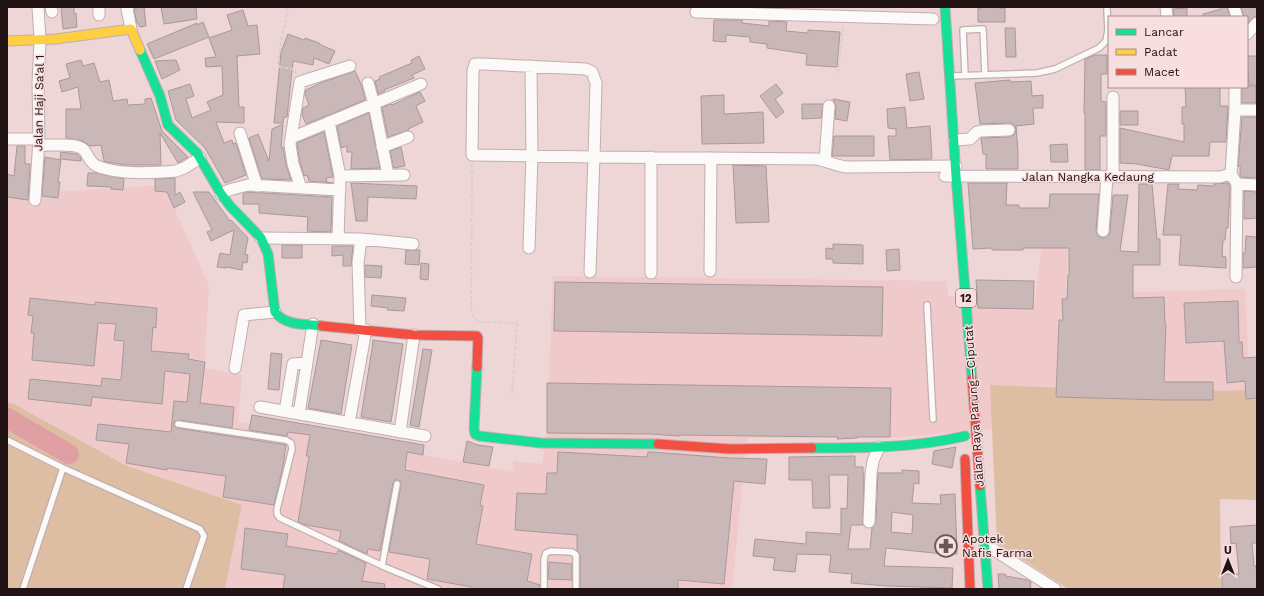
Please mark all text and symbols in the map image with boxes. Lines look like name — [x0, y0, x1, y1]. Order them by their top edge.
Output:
legend — [1108, 16, 1248, 88]
text: Lancar — [1144, 25, 1184, 39]
text: Padat — [1144, 45, 1177, 59]
street label: Jalan Haji Sa'al 1 — [31, 55, 47, 151]
text: Macet — [1144, 65, 1179, 79]
street label: Jalan Nangka Kedaung — [1022, 170, 1155, 184]
road number: 12 — [956, 289, 976, 307]
street label: Jalan Raya Parung—Ciputat — [961, 325, 987, 487]
place label: Apotek Nafis Farma — [962, 532, 1033, 560]
pharmacy icon: Apotek Nafis Farma — [933, 533, 959, 559]
north arrow — [1208, 540, 1248, 580]
text: U — [1224, 544, 1232, 557]

